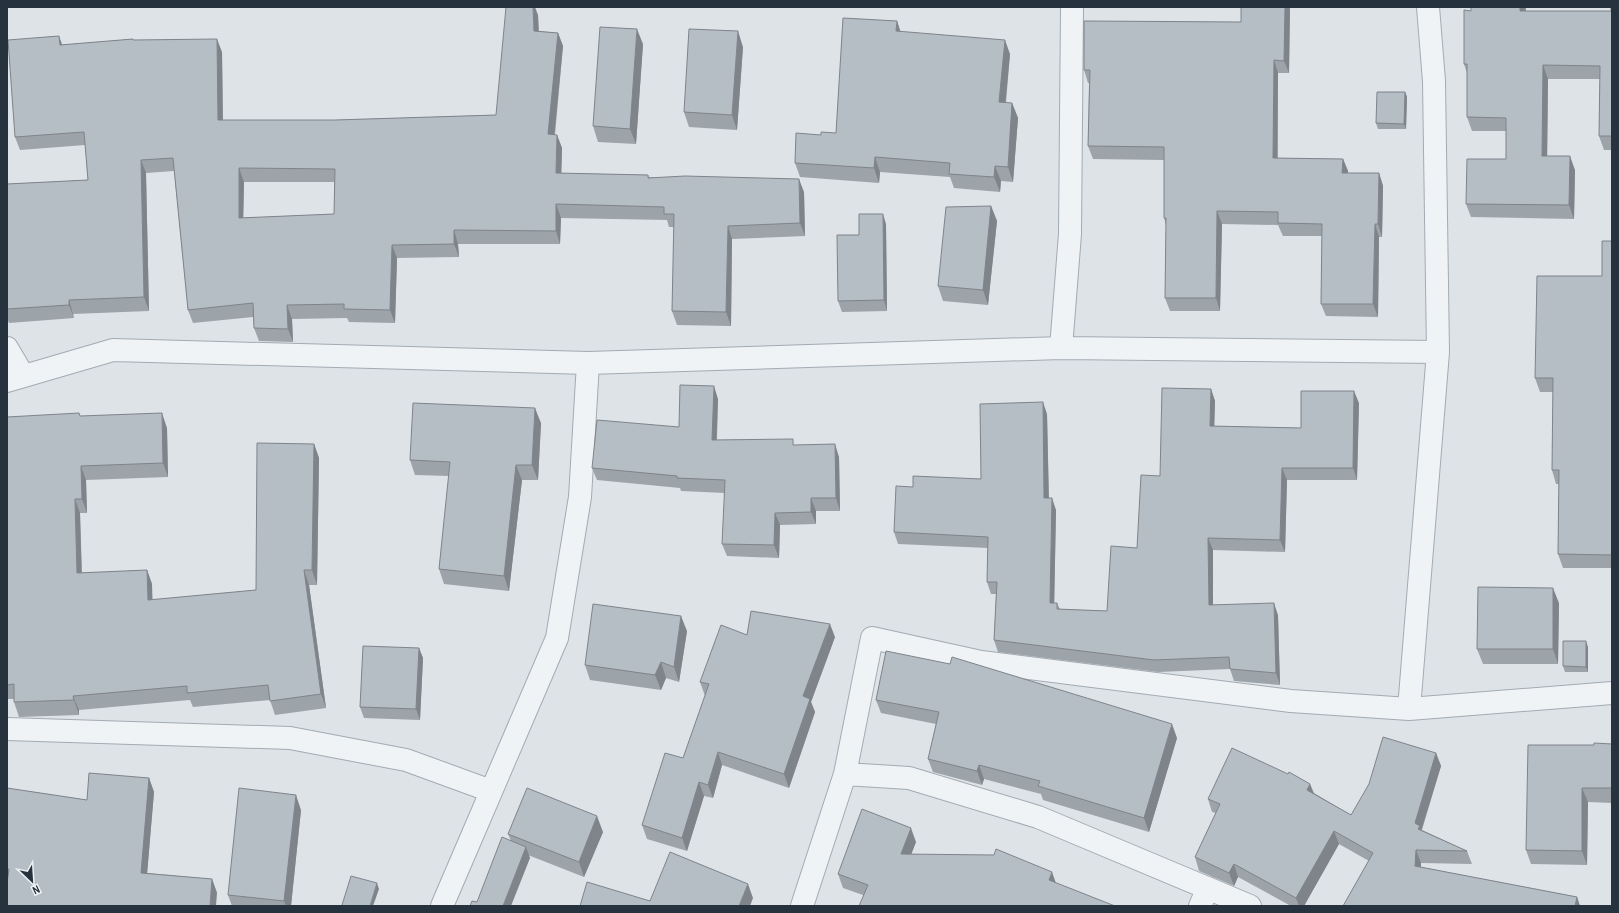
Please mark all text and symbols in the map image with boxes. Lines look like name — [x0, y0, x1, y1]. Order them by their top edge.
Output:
north arrow — [12, 861, 52, 901]
text: N — [30, 882, 42, 898]

